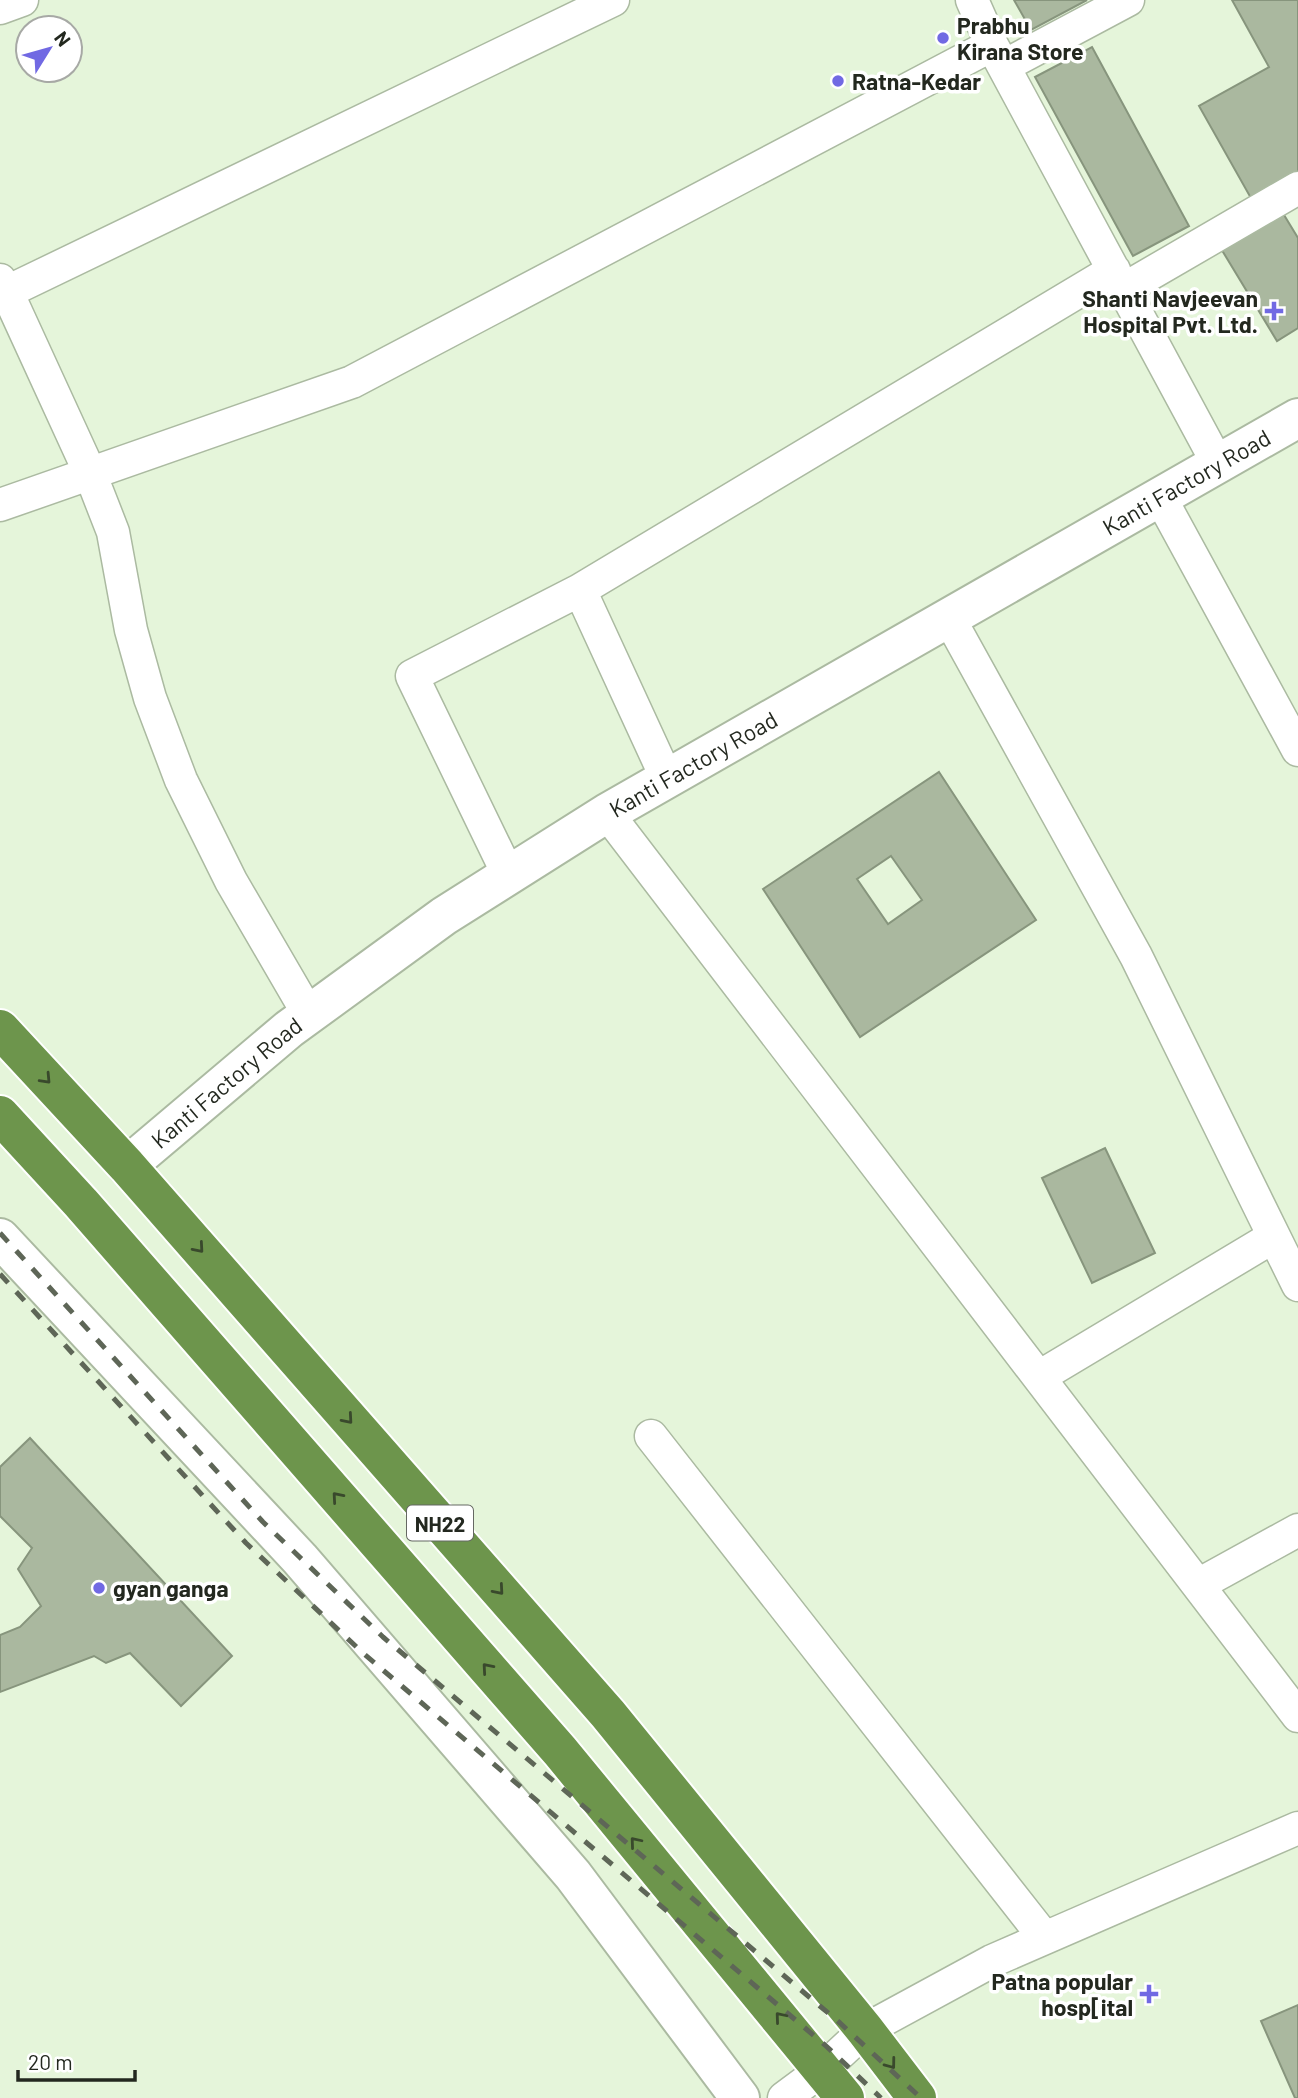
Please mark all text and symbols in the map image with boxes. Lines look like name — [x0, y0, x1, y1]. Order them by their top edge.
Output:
place label: Prabhu Kirana Store — [957, 11, 1084, 65]
north arrow — [14, 14, 84, 84]
text: N — [50, 26, 76, 50]
marker: Prabhu Kirana Store — [935, 30, 951, 46]
place label: Ratna-Kedar — [852, 67, 981, 95]
marker: Ratna-Kedar — [830, 73, 846, 89]
place label: Shanti Navjeevan Hospital Pvt. Ltd. — [1082, 284, 1258, 338]
marker: Shanti Navjeevan Hospital Pvt. Ltd. — [1264, 301, 1284, 321]
street label: Kanti Factory Road — [1097, 423, 1275, 541]
street label: Kanti Factory Road — [604, 705, 782, 823]
street label: Kanti Factory Road — [145, 1010, 307, 1154]
one-way arrow — [38, 1071, 51, 1084]
one-way arrow — [190, 1240, 203, 1253]
one-way arrow — [340, 1411, 352, 1424]
one-way arrow — [333, 1492, 345, 1505]
road number: NH22 — [407, 1506, 473, 1540]
place label: gyan ganga — [113, 1574, 229, 1602]
marker: gyan ganga — [91, 1580, 107, 1596]
one-way arrow — [491, 1582, 503, 1595]
one-way arrow — [483, 1664, 495, 1677]
one-way arrow — [630, 1837, 643, 1849]
place label: Patna popular hosp[ital — [992, 1967, 1133, 2021]
marker: Patna popular hosp[ital — [1139, 1984, 1159, 2004]
one-way arrow — [776, 2012, 788, 2025]
scale bar — [18, 2038, 135, 2082]
text: 20 m — [28, 2049, 73, 2074]
one-way arrow — [883, 2056, 896, 2069]

